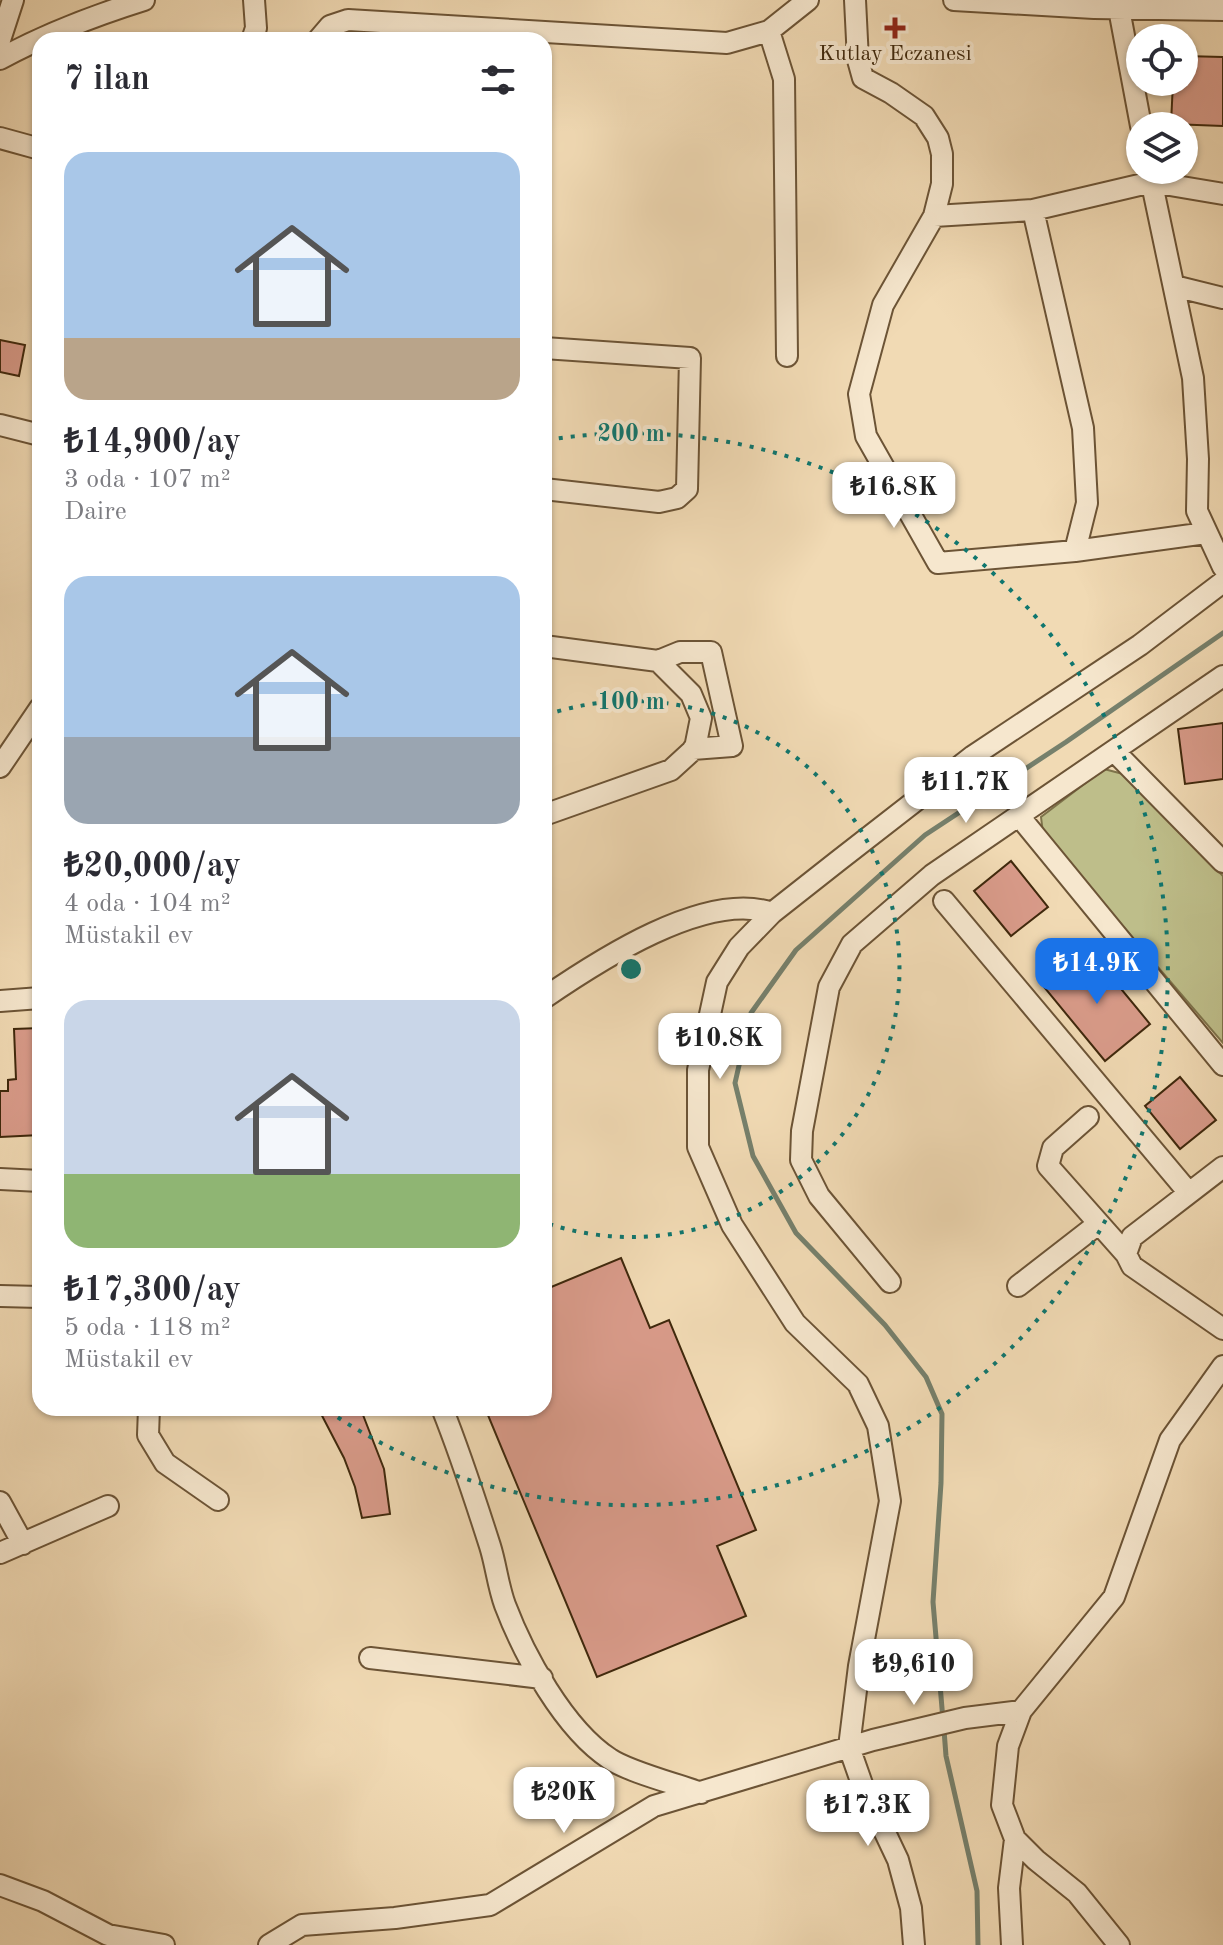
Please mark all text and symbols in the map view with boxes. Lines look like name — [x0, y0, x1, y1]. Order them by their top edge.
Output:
marker: Kutlay Eczanesi — [886, 19, 904, 37]
map controls — [1126, 24, 1198, 184]
button: locate — [1126, 24, 1198, 96]
place label: Kutlay Eczanesi — [818, 43, 972, 65]
icon: filters — [476, 58, 520, 102]
text: 7 ilan — [64, 63, 150, 97]
button: layers — [1126, 112, 1198, 184]
icon: home — [220, 204, 364, 348]
text: 200 m — [597, 423, 665, 447]
text: ₺14,900/ay — [64, 426, 241, 460]
pin: ₺16.8K — [829, 462, 959, 530]
text: 3 oda · 107 m² — [64, 467, 231, 493]
text: ₺16.8K — [850, 475, 938, 501]
text: Daire — [64, 499, 127, 525]
icon: home — [220, 628, 364, 772]
text: 100 m — [597, 691, 665, 715]
pin: ₺11.7K — [901, 757, 1031, 825]
text: ₺11.7K — [922, 770, 1010, 796]
text: ₺20,000/ay — [64, 850, 241, 884]
text: 4 oda · 104 m² — [64, 891, 231, 917]
text: Müstakil ev — [64, 923, 193, 949]
pin: ₺14.9K — [1032, 938, 1162, 1006]
text: ₺14.9K — [1053, 951, 1141, 977]
centre of rings — [617, 955, 645, 983]
pin: ₺10.8K — [655, 1013, 785, 1081]
text: ₺10.8K — [676, 1026, 764, 1052]
icon: home — [220, 1052, 364, 1196]
text: ₺17,300/ay — [64, 1274, 241, 1308]
text: 5 oda · 118 m² — [64, 1315, 231, 1341]
text: Müstakil ev — [64, 1347, 193, 1373]
pin: ₺9,610 — [849, 1639, 979, 1707]
text: ₺9,610 — [873, 1652, 955, 1678]
pin: ₺20K — [517, 1767, 611, 1835]
text: ₺20K — [531, 1780, 597, 1806]
pin: ₺17.3K — [803, 1780, 933, 1848]
text: ₺17.3K — [824, 1793, 912, 1819]

